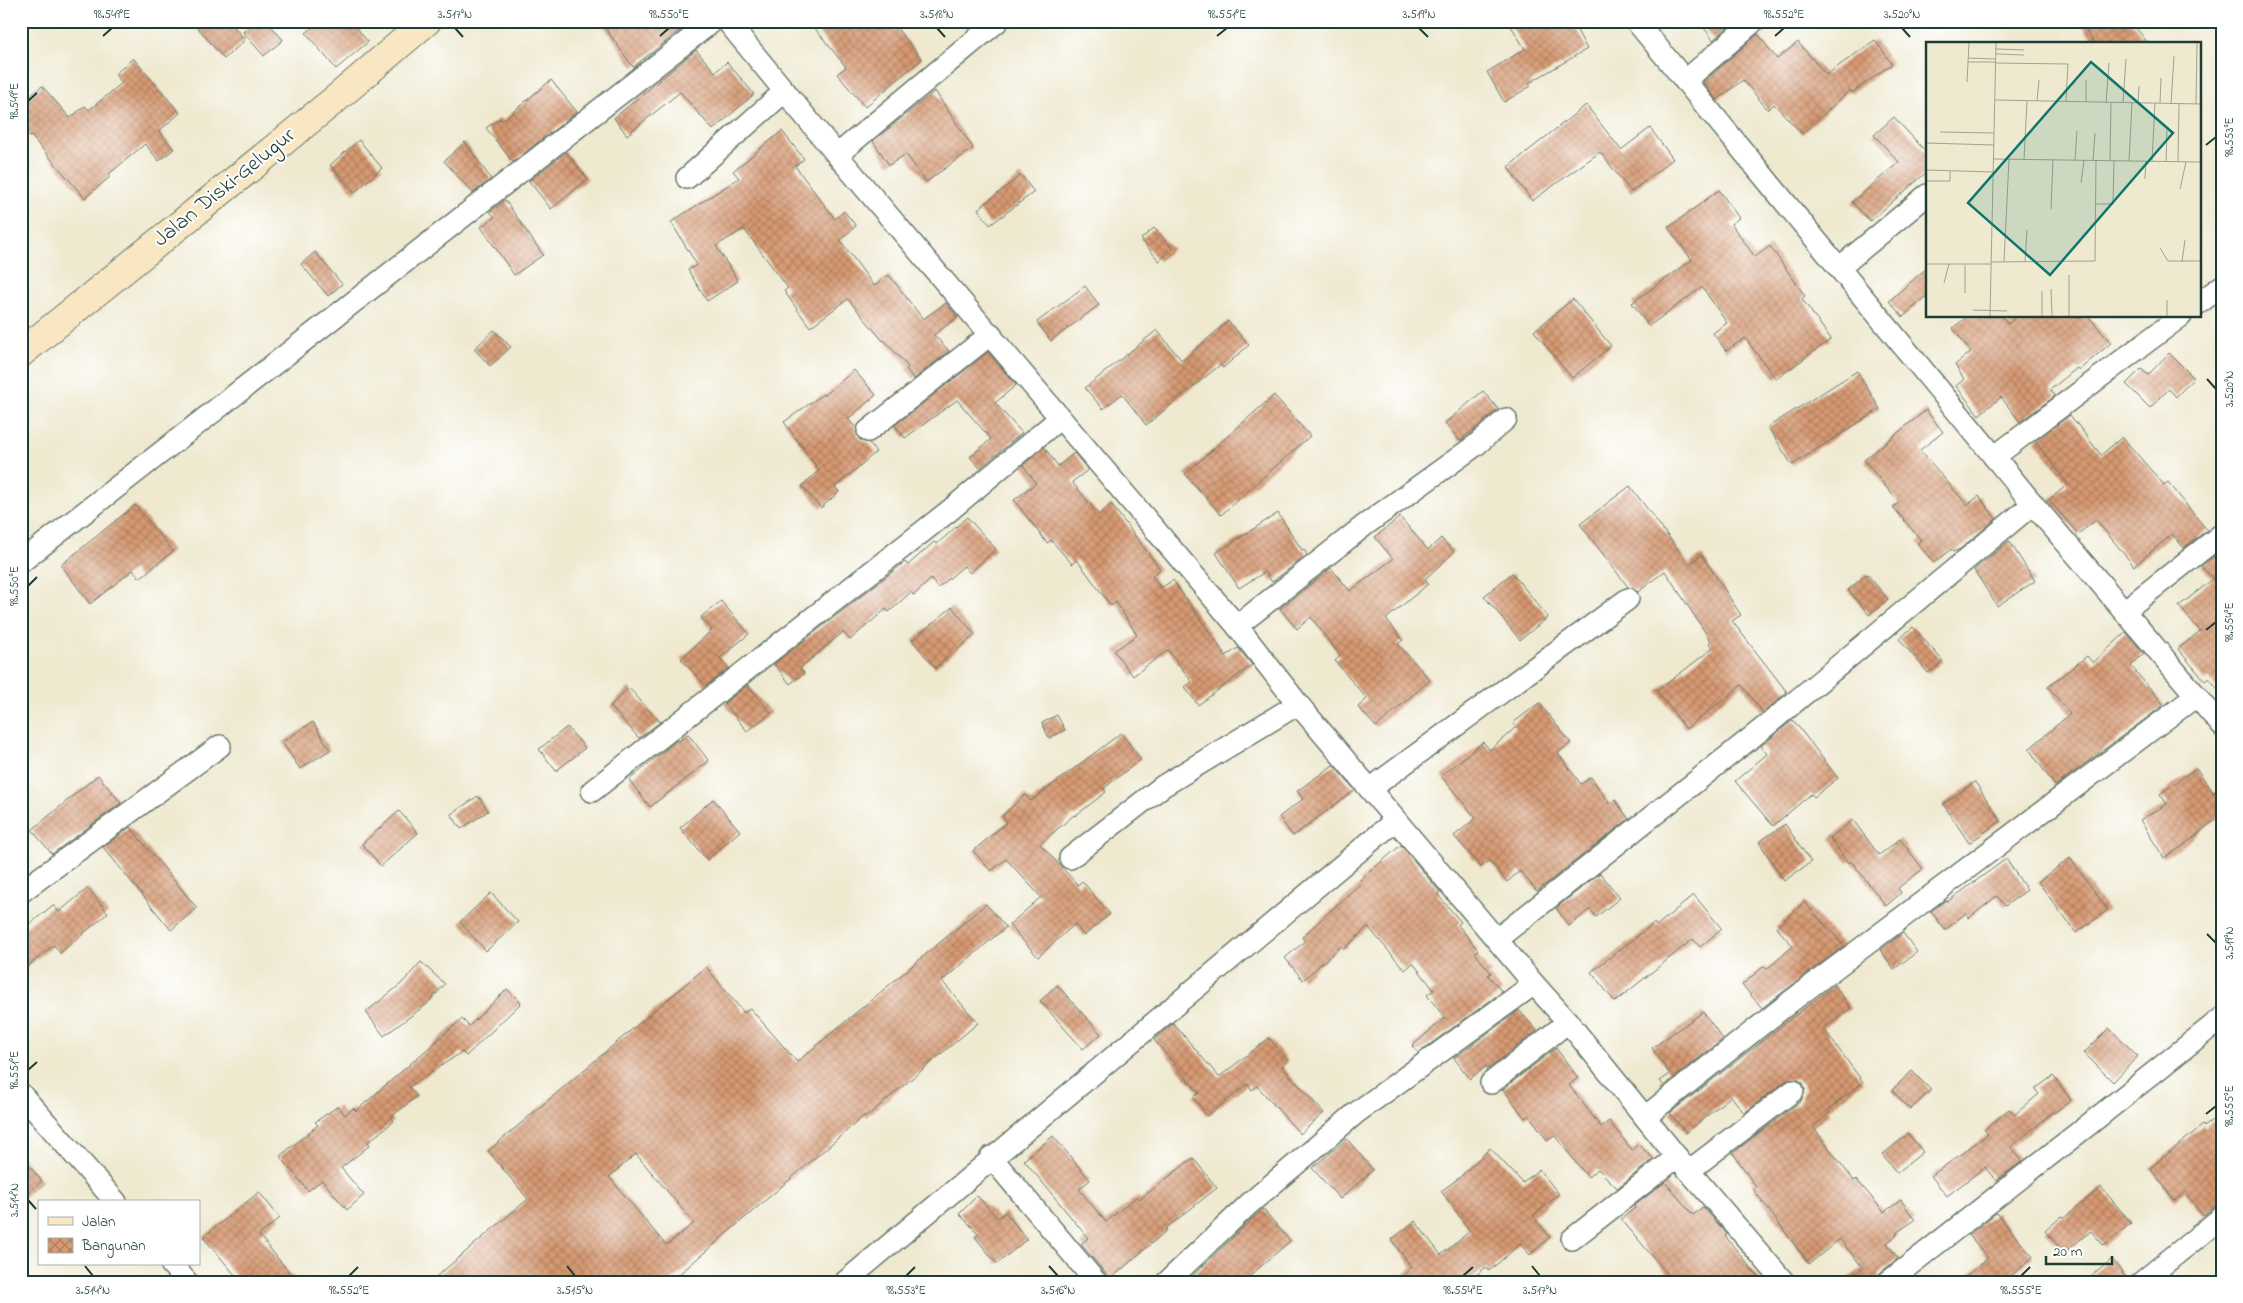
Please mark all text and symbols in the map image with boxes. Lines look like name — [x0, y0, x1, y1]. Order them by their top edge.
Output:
text: 98.549°E — [94, 6, 130, 24]
text: 3.517°N — [438, 6, 472, 24]
text: 98.550°E — [649, 6, 689, 24]
text: 3.518°N — [920, 6, 954, 24]
text: 98.551°E — [1208, 6, 1246, 24]
text: 3.519°N — [1402, 6, 1436, 24]
text: 98.552°E — [1764, 6, 1804, 24]
text: 3.520°N — [1884, 6, 1920, 24]
inset map — [1926, 42, 2200, 318]
text: 98.549°E — [6, 83, 24, 119]
text: 98.553°E — [2221, 117, 2239, 157]
street label: Jalan Diski–Gelugur — [147, 120, 304, 256]
text: 3.520°N — [2221, 371, 2239, 407]
text: 98.550°E — [6, 566, 24, 606]
text: 98.554°E — [2221, 602, 2239, 642]
text: 3.519°N — [2221, 926, 2239, 960]
text: 98.551°E — [6, 1051, 24, 1089]
text: 98.555°E — [2221, 1085, 2239, 1127]
text: 3.514°N — [6, 1183, 24, 1217]
legend — [38, 1200, 200, 1266]
text: Jalan — [82, 1211, 115, 1233]
scale bar — [2046, 1233, 2112, 1265]
text: Bangunan — [81, 1235, 146, 1258]
text: 20 m — [2053, 1241, 2083, 1263]
text: 3.514°N — [76, 1282, 110, 1300]
text: 98.552°E — [329, 1282, 369, 1300]
text: 3.515°N — [557, 1282, 593, 1300]
text: 98.553°E — [886, 1282, 926, 1300]
text: 3.516°N — [1041, 1282, 1075, 1300]
text: 98.554°E — [1443, 1282, 1483, 1300]
text: 3.517°N — [1523, 1282, 1557, 1300]
text: 98.555°E — [2000, 1282, 2042, 1300]

